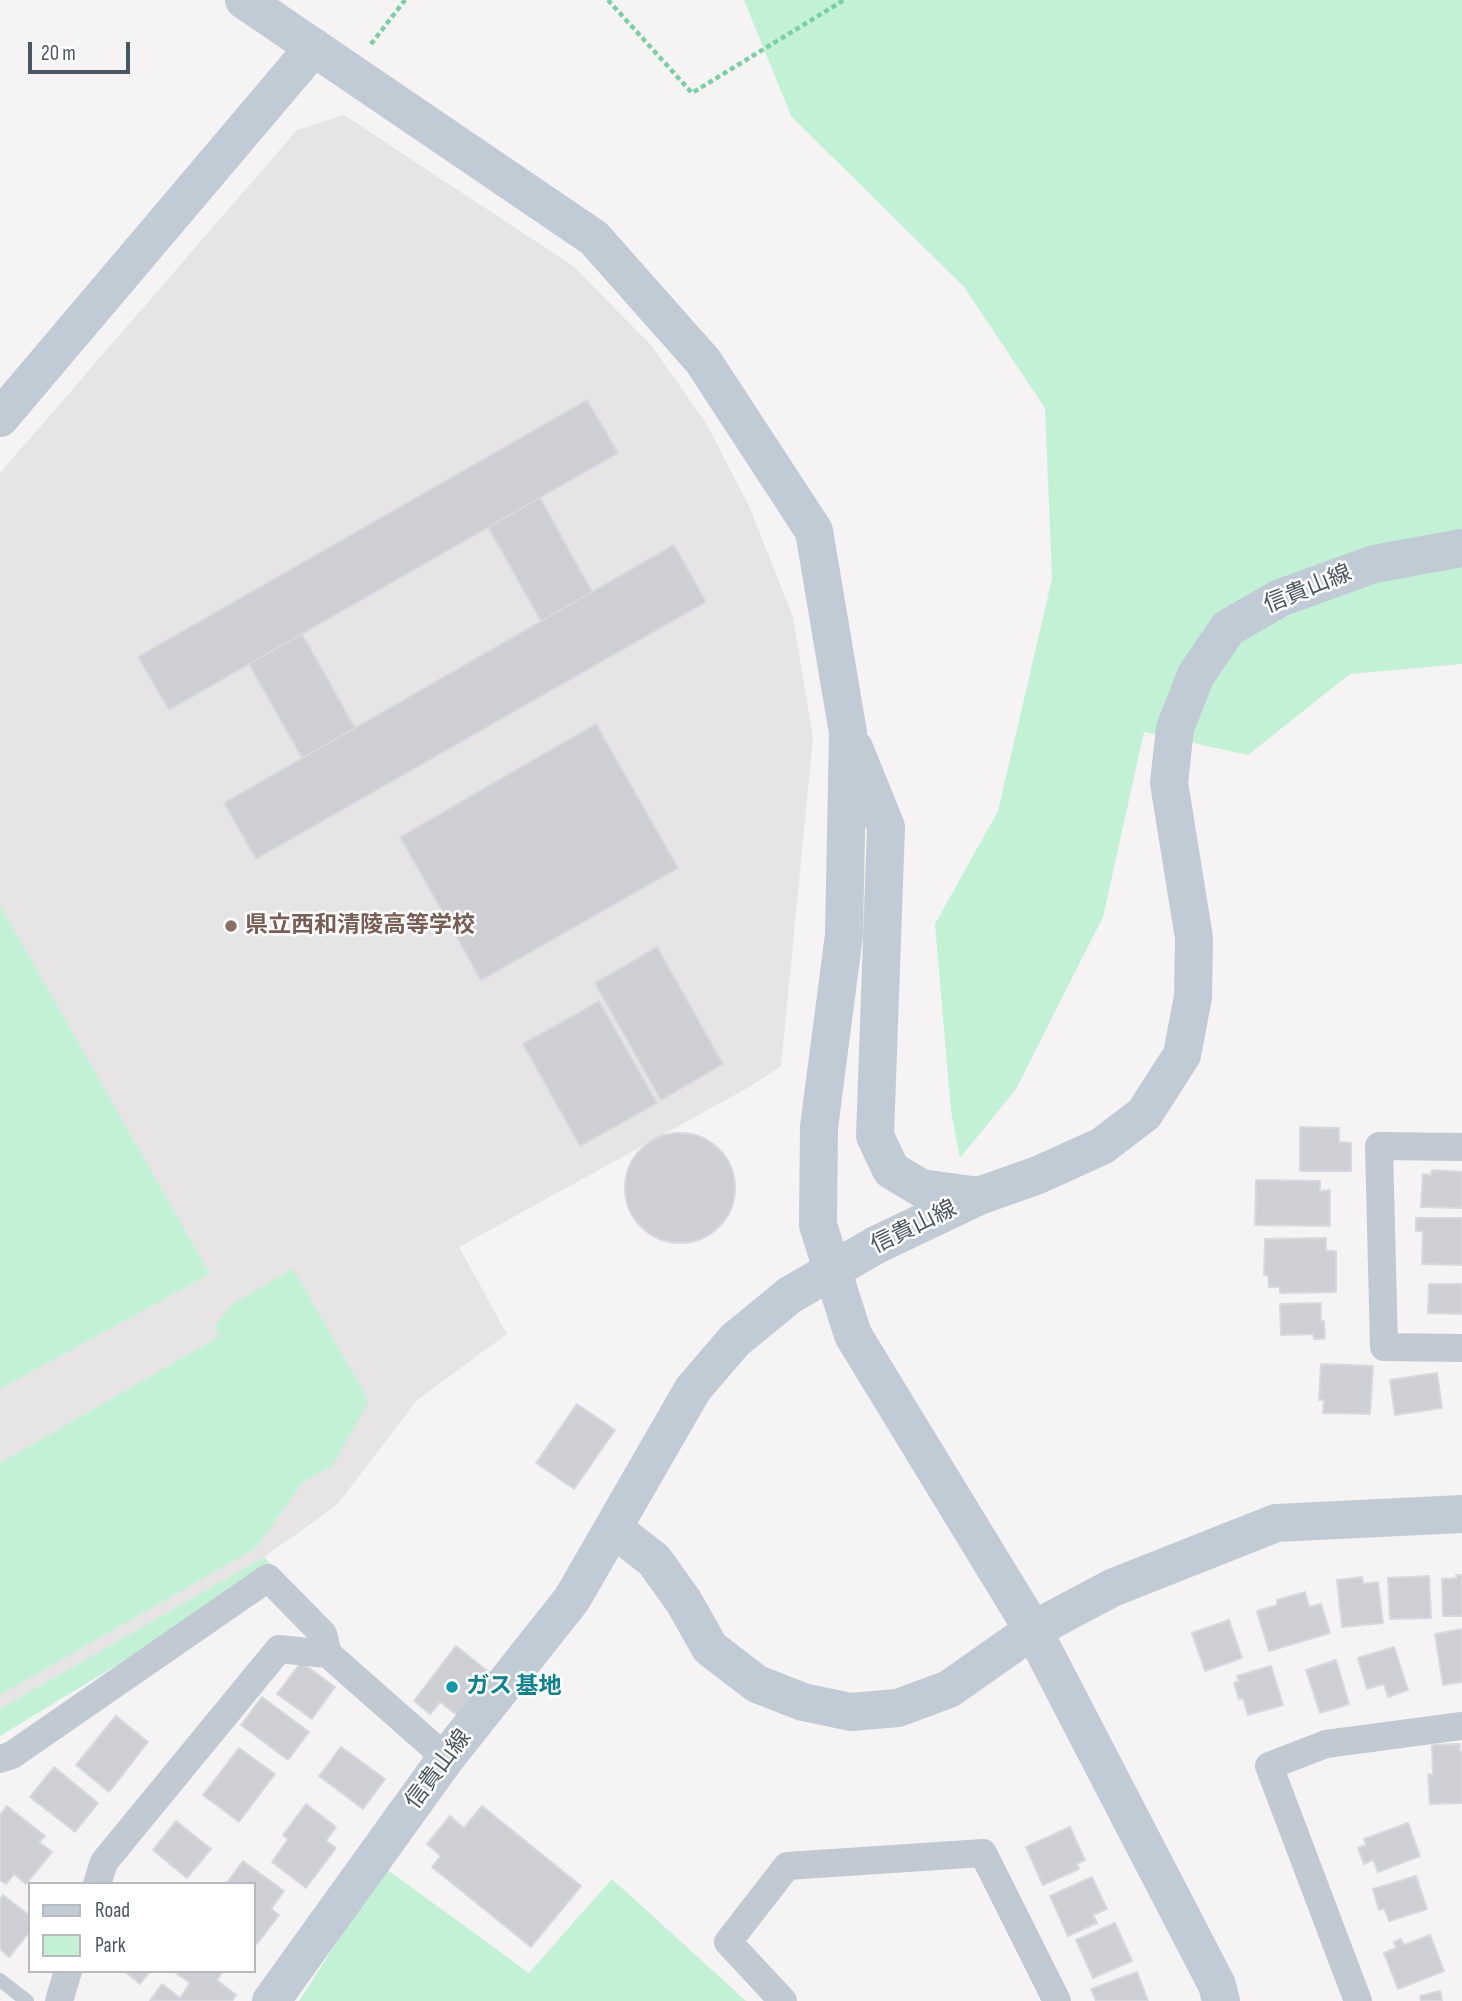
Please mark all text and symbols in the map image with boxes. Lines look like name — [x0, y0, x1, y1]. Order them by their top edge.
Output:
scale bar — [32, 28, 133, 72]
text: 20 m — [41, 41, 76, 66]
street label: 信貴山線 — [1260, 560, 1356, 620]
place label: 県立西和清陵高等学校 — [245, 912, 475, 940]
marker: 県立西和清陵高等学校 — [223, 918, 239, 934]
street label: 信貴山線 — [867, 1195, 961, 1261]
place label: ガス 基地 — [466, 1673, 562, 1701]
marker: ガス 基地 — [444, 1679, 460, 1695]
street label: 信貴山線 — [400, 1725, 478, 1815]
legend — [28, 1882, 256, 1973]
text: Road — [95, 1898, 130, 1923]
text: Park — [95, 1933, 126, 1958]

